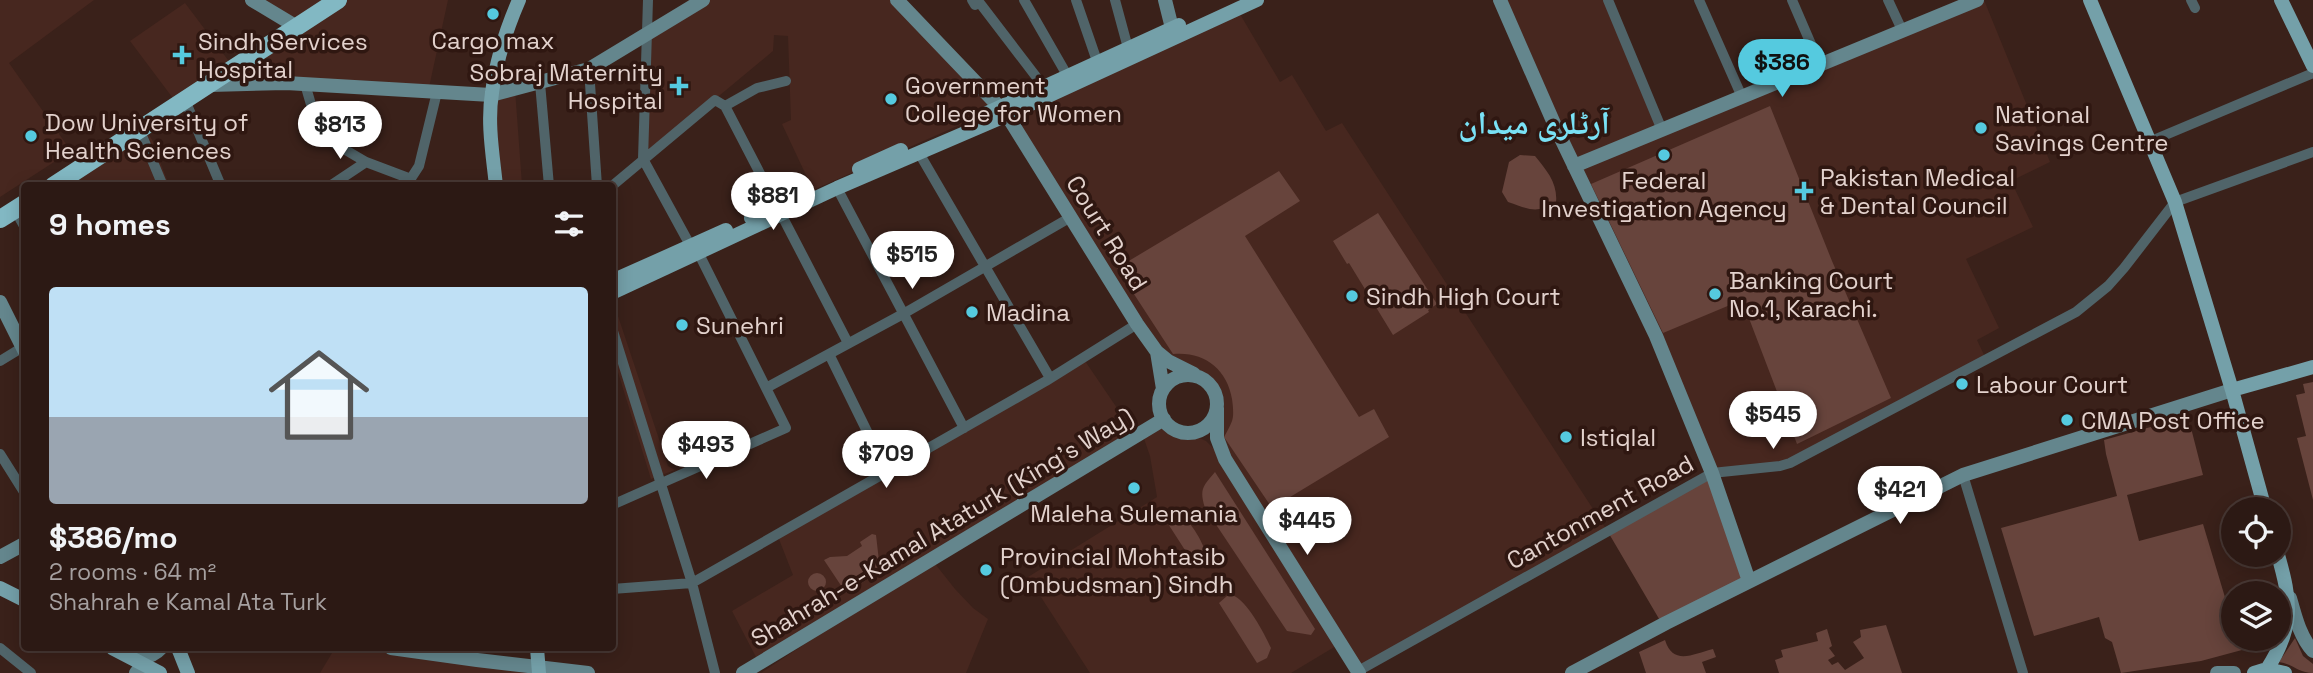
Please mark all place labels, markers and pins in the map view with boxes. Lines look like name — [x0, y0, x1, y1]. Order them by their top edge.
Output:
marker: Cargo max — [485, 6, 501, 22]
place label: Cargo max — [432, 25, 554, 56]
place label: Sindh Services Hospital — [198, 26, 368, 85]
pin: $386 — [1741, 40, 1823, 99]
marker: Sindh Services Hospital — [172, 45, 192, 65]
place label: Sobraj Maternity Hospital — [469, 57, 663, 116]
place label: Government College for Women — [905, 70, 1122, 129]
marker: Sobraj Maternity Hospital — [669, 76, 689, 96]
marker: Government College for Women — [883, 91, 899, 107]
place label: National Savings Centre — [1995, 99, 2168, 158]
pin: $813 — [299, 102, 381, 161]
place label: Dow University of Health Sciences — [45, 107, 248, 166]
marker: National Savings Centre — [1973, 120, 1989, 136]
marker: Dow University of Health Sciences — [23, 128, 39, 144]
marker: Federal Investigation Agency — [1656, 147, 1672, 163]
place label: Pakistan Medical & Dental Council — [1820, 162, 2015, 221]
place label: Federal Investigation Agency — [1541, 165, 1787, 224]
pin: $881 — [732, 173, 814, 232]
marker: Pakistan Medical & Dental Council — [1794, 181, 1814, 201]
pin: $515 — [871, 232, 953, 291]
place label: Banking Court No.1, Karachi. — [1729, 265, 1893, 324]
place label: Sindh High Court — [1366, 281, 1561, 312]
marker: Banking Court No.1, Karachi. — [1707, 286, 1723, 302]
marker: Sindh High Court — [1344, 288, 1360, 304]
place label: Madina — [986, 297, 1070, 328]
marker: Madina — [964, 304, 980, 320]
place label: Sunehri — [696, 310, 784, 341]
marker: Sunehri — [674, 317, 690, 333]
place label: Labour Court — [1976, 369, 2128, 400]
marker: Labour Court — [1954, 376, 1970, 392]
pin: $545 — [1732, 392, 1814, 451]
place label: CMA Post Office — [2081, 405, 2265, 436]
marker: CMA Post Office — [2059, 412, 2075, 428]
pin: $493 — [665, 421, 747, 481]
place label: Istiqlal — [1580, 422, 1656, 453]
marker: Istiqlal — [1558, 429, 1574, 445]
pin: $709 — [845, 430, 927, 490]
pin: $421 — [1859, 466, 1941, 526]
marker: Maleha Sulemania — [1126, 480, 1142, 496]
place label: Maleha Sulemania — [1030, 498, 1238, 529]
pin: $445 — [1266, 498, 1348, 557]
place label: Provincial Mohtasib (Ombudsman) Sindh — [1000, 541, 1234, 600]
marker: Provincial Mohtasib (Ombudsman) Sindh — [978, 562, 994, 578]

